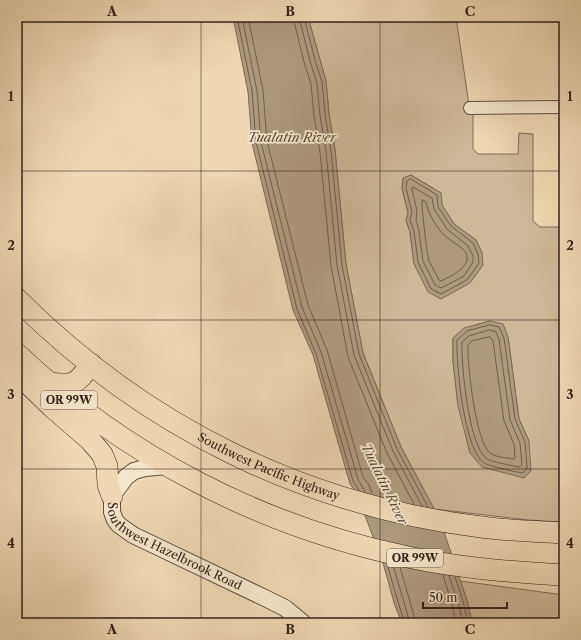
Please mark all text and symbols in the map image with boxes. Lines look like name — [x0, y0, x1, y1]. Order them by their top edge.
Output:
text: A — [106, 3, 118, 19]
text: B — [285, 3, 295, 19]
text: C — [465, 3, 475, 19]
text: 1 — [8, 88, 14, 104]
text: 1 — [567, 88, 573, 104]
water label: Tualatin River — [248, 129, 337, 145]
text: 2 — [7, 237, 15, 253]
text: 2 — [566, 237, 574, 253]
text: 3 — [7, 386, 15, 402]
text: 3 — [566, 386, 574, 402]
road number: OR 99W — [41, 391, 97, 409]
street label: Southwest Pacific Highway — [195, 429, 342, 503]
water label: Tualatin River — [358, 441, 412, 528]
street label: Southwest Hazelbrook Road — [104, 502, 245, 593]
text: 4 — [7, 535, 15, 551]
text: 4 — [566, 535, 574, 551]
road number: OR 99W — [387, 549, 443, 567]
scale bar — [423, 584, 507, 610]
text: 50 m — [429, 590, 458, 605]
text: A — [106, 621, 118, 637]
text: B — [285, 621, 295, 637]
text: C — [465, 621, 475, 637]

